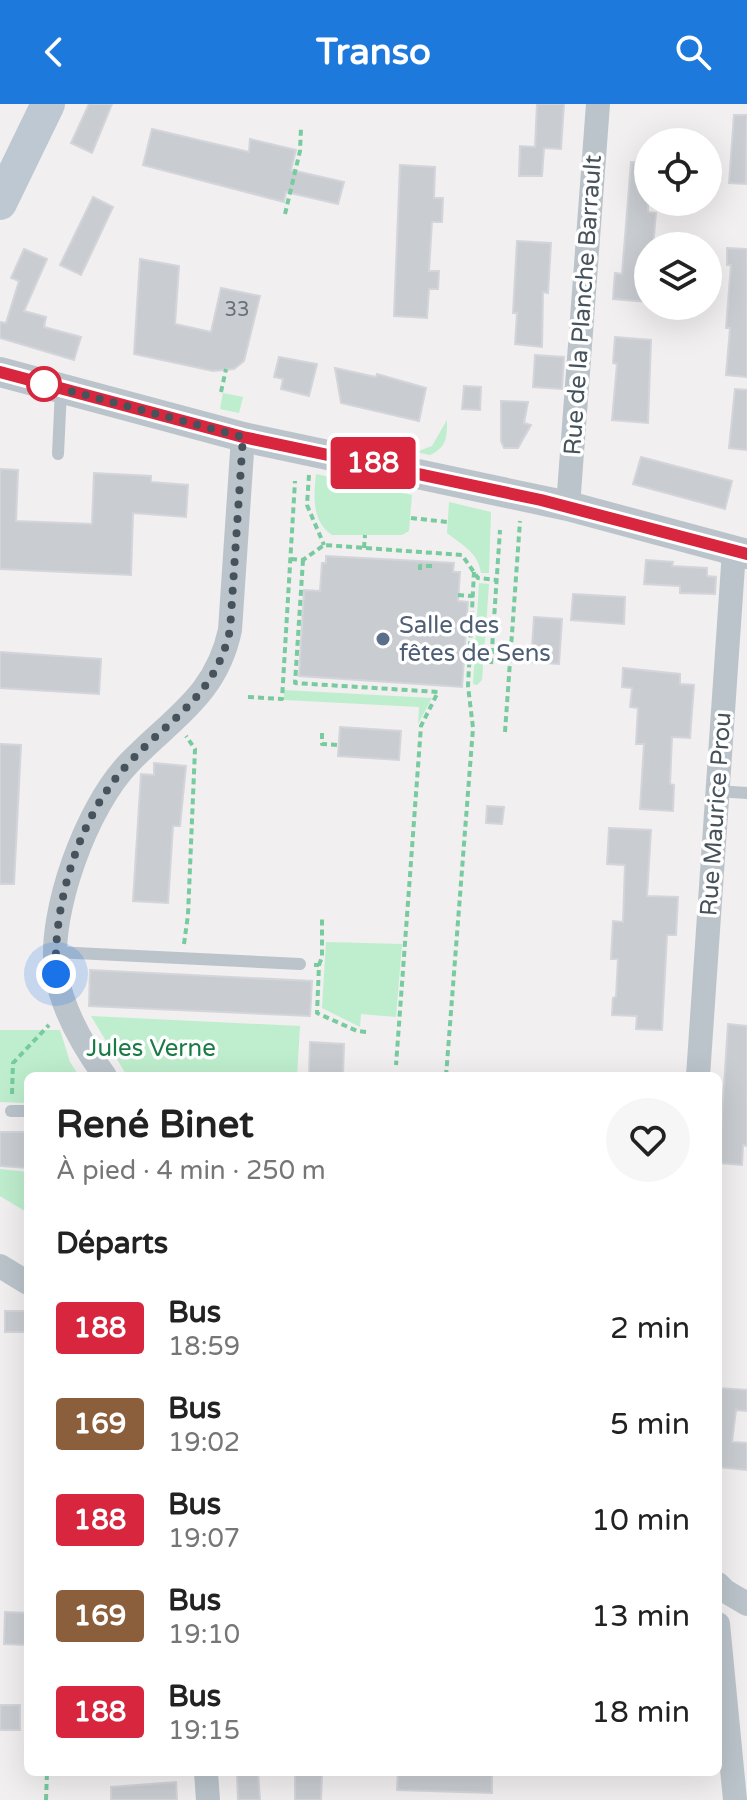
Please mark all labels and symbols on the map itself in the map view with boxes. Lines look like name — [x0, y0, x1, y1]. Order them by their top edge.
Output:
street label: Rue de la Planche Barrault — [558, 154, 608, 456]
house number: 33 — [224, 298, 250, 322]
unlabelled marker — [27, 367, 61, 401]
line badge: 188 — [327, 437, 419, 489]
place label: Salle des fêtes de Sens — [399, 611, 551, 668]
marker: Salle des fêtes de Sens — [374, 630, 392, 648]
street label: Rue Maurice Prou — [694, 711, 738, 917]
your location — [36, 954, 76, 994]
park label: Jules Verne — [86, 1034, 216, 1063]

